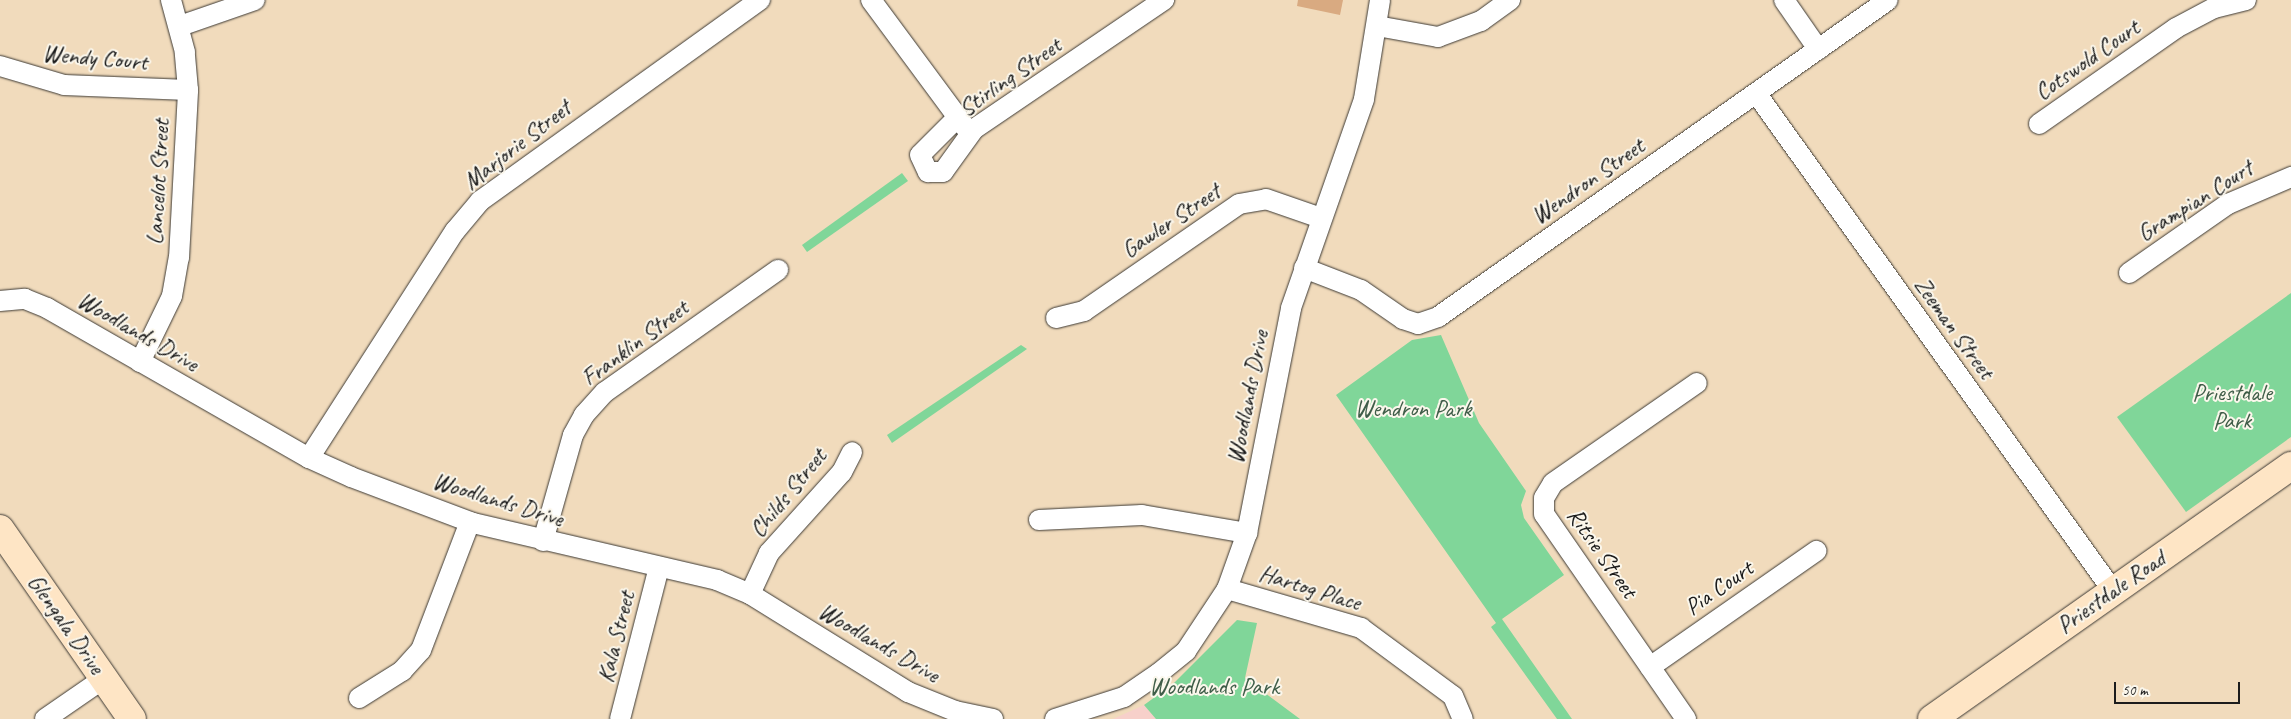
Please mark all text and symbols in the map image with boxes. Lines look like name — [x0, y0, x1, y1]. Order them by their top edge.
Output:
street label: Cotswold Court — [2029, 13, 2145, 107]
street label: Stirling Street — [953, 31, 1067, 123]
street label: Wendy Court — [42, 39, 148, 77]
street label: Marjorie Street — [457, 94, 577, 196]
street label: Lancelot Street — [140, 118, 176, 246]
street label: Wendron Street — [1526, 131, 1650, 231]
street label: Grampian Court — [2132, 154, 2258, 248]
street label: Gawler Street — [1116, 177, 1226, 265]
street label: Zeeman Street — [1907, 271, 2001, 385]
street label: Woodlands Drive — [72, 286, 204, 378]
street label: Franklin Street — [576, 293, 694, 393]
street label: Woodlands Drive — [1221, 328, 1275, 466]
park label: Priestdale Park — [2192, 379, 2272, 435]
park label: Wendron Park — [1354, 395, 1472, 423]
street label: Childs Street — [743, 442, 833, 544]
street label: Woodlands Drive — [429, 467, 567, 533]
street label: Ritsie Street — [1560, 502, 1644, 604]
street label: Priestdale Road — [2051, 544, 2171, 640]
street label: Pia Court — [1679, 554, 1759, 622]
street label: Hartog Place — [1255, 559, 1365, 617]
street label: Glengala Drive — [21, 568, 111, 680]
street label: Kala Street — [591, 588, 641, 686]
street label: Woodlands Drive — [813, 597, 945, 689]
scale bar — [2116, 672, 2242, 704]
park label: Woodlands Park — [1149, 673, 1279, 701]
text: 50 m — [2122, 681, 2148, 700]

